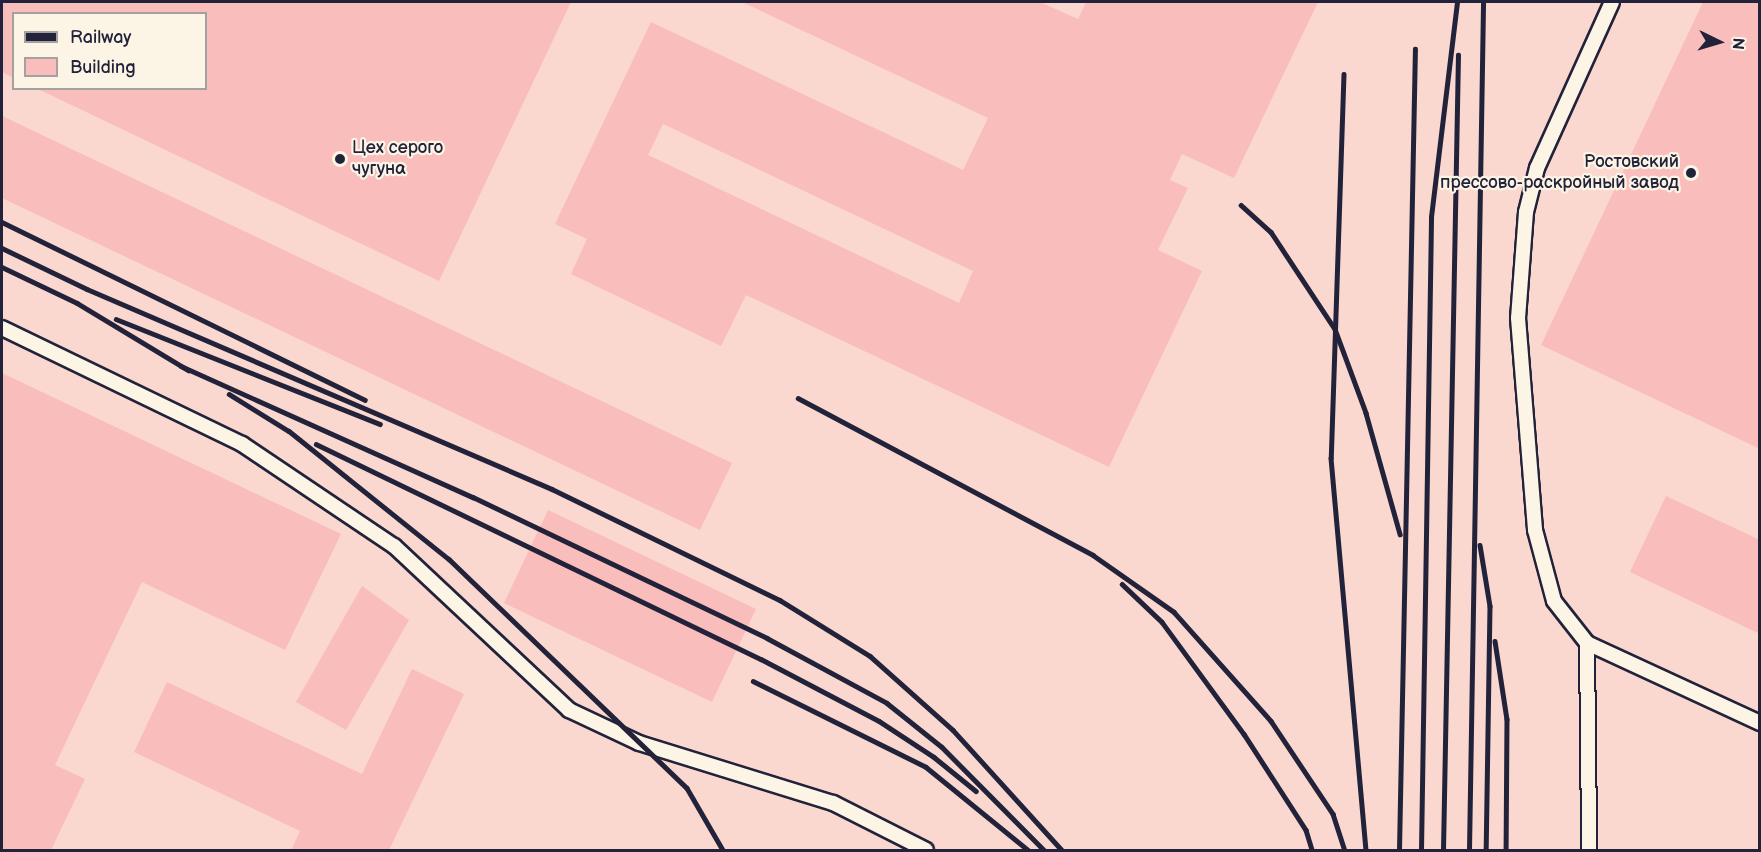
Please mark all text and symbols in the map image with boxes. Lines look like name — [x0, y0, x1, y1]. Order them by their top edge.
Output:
legend — [12, 12, 207, 90]
north arrow — [1689, 12, 1749, 72]
text: Railway — [70, 27, 132, 48]
text: N — [1727, 37, 1747, 50]
text: Building — [70, 57, 136, 78]
place label: Цех серого чугуна — [352, 138, 443, 180]
marker: Цех серого чугуна — [333, 152, 347, 166]
place label: Ростовский прессово-раскройный завод — [1440, 152, 1679, 195]
marker: Ростовский прессово-раскройный завод — [1684, 166, 1698, 180]

